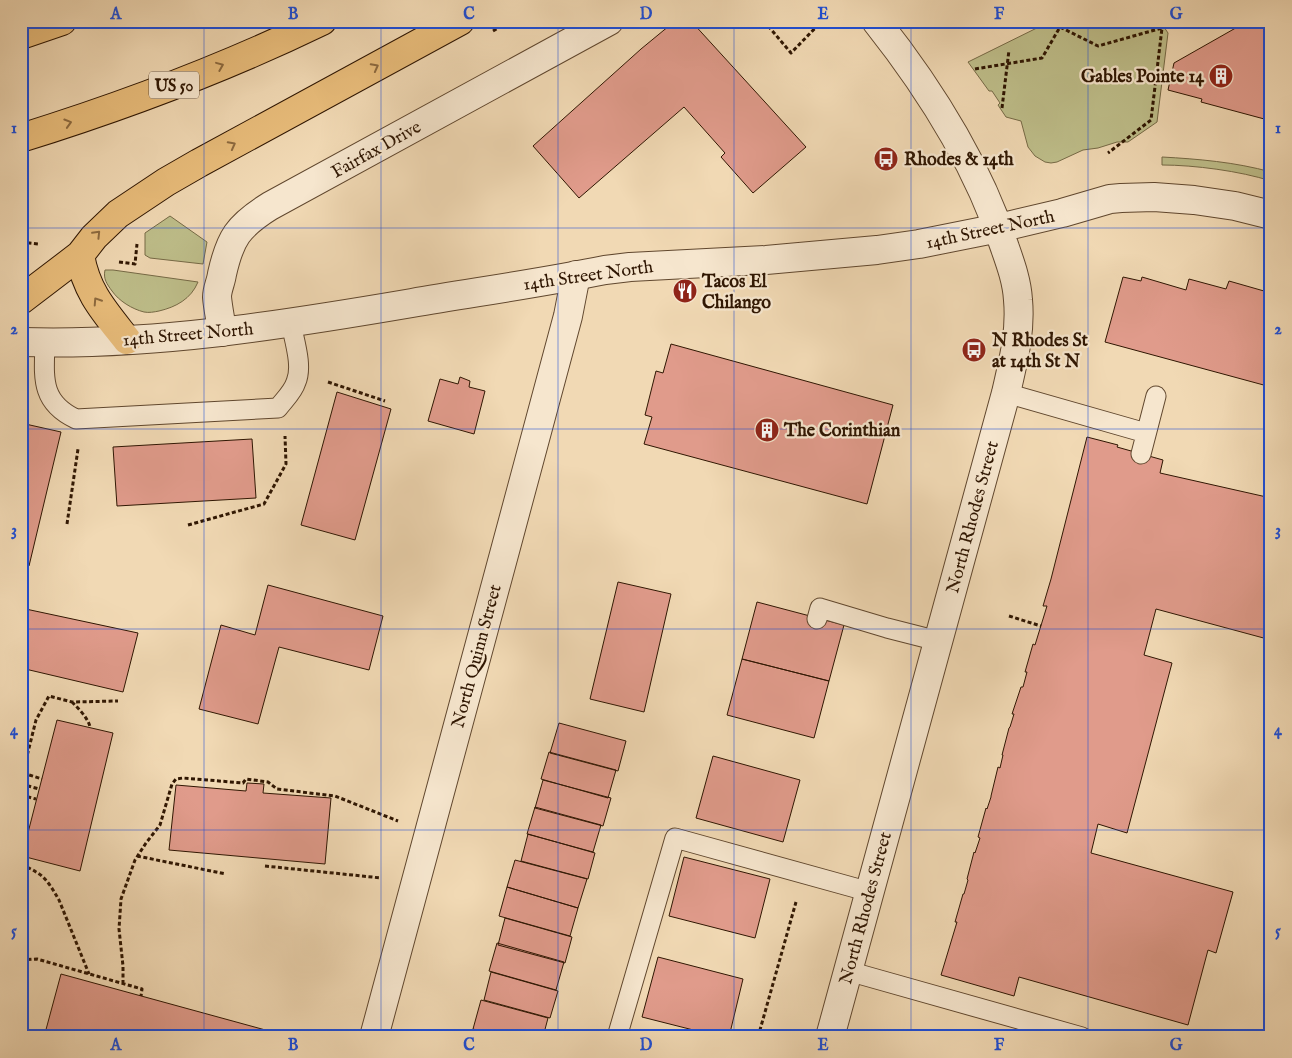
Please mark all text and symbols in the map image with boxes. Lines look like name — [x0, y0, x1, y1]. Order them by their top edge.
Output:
text: A — [110, 5, 123, 25]
text: B — [288, 5, 299, 25]
text: C — [463, 5, 475, 25]
text: D — [640, 5, 653, 25]
text: E — [817, 5, 829, 25]
text: F — [994, 5, 1005, 25]
text: G — [1170, 5, 1183, 25]
one-way arrow — [215, 62, 224, 73]
one-way arrow — [370, 63, 379, 73]
building icon: Gables Pointe 14 — [1208, 63, 1234, 89]
place label: Gables Pointe 14 — [1081, 66, 1205, 89]
road number: US 50 — [149, 72, 199, 98]
street label: Fairfax Drive — [328, 116, 426, 184]
text: 1 — [11, 119, 17, 139]
one-way arrow — [63, 119, 71, 129]
text: 1 — [1275, 119, 1281, 139]
one-way arrow — [227, 141, 236, 151]
bus stop icon: Rhodes & 14th — [873, 146, 899, 172]
place label: Rhodes & 14th — [904, 149, 1014, 172]
street label: 14th Street North — [924, 206, 1057, 255]
one-way arrow — [91, 231, 100, 240]
street label: 14th Street North — [522, 256, 655, 297]
place label: Tacos El Chilango — [701, 271, 771, 315]
restaurant icon: Tacos El Chilango — [672, 278, 698, 304]
one-way arrow — [94, 298, 104, 307]
street label: 14th Street North — [122, 318, 255, 353]
text: 2 — [10, 320, 18, 340]
text: 2 — [1274, 320, 1282, 340]
place label: N Rhodes St at 14th St N — [991, 330, 1089, 374]
bus stop icon: N Rhodes St at 14th St N — [961, 337, 987, 363]
building icon: The Corinthian — [754, 417, 780, 443]
place label: The Corinthian — [783, 420, 901, 443]
street label: North Rhodes Street — [942, 439, 1005, 596]
text: 3 — [11, 521, 17, 541]
text: 3 — [1275, 521, 1281, 541]
street label: North Quinn Street — [447, 582, 508, 731]
text: 4 — [10, 721, 19, 741]
text: 4 — [1274, 721, 1283, 741]
street label: North Rhodes Street — [835, 830, 898, 987]
text: 5 — [11, 922, 17, 942]
text: 5 — [1275, 922, 1281, 942]
text: A — [110, 1036, 123, 1056]
text: B — [288, 1036, 299, 1056]
text: C — [463, 1036, 475, 1056]
text: D — [640, 1036, 653, 1056]
text: E — [817, 1036, 829, 1056]
text: F — [994, 1036, 1005, 1056]
text: G — [1170, 1036, 1183, 1056]

